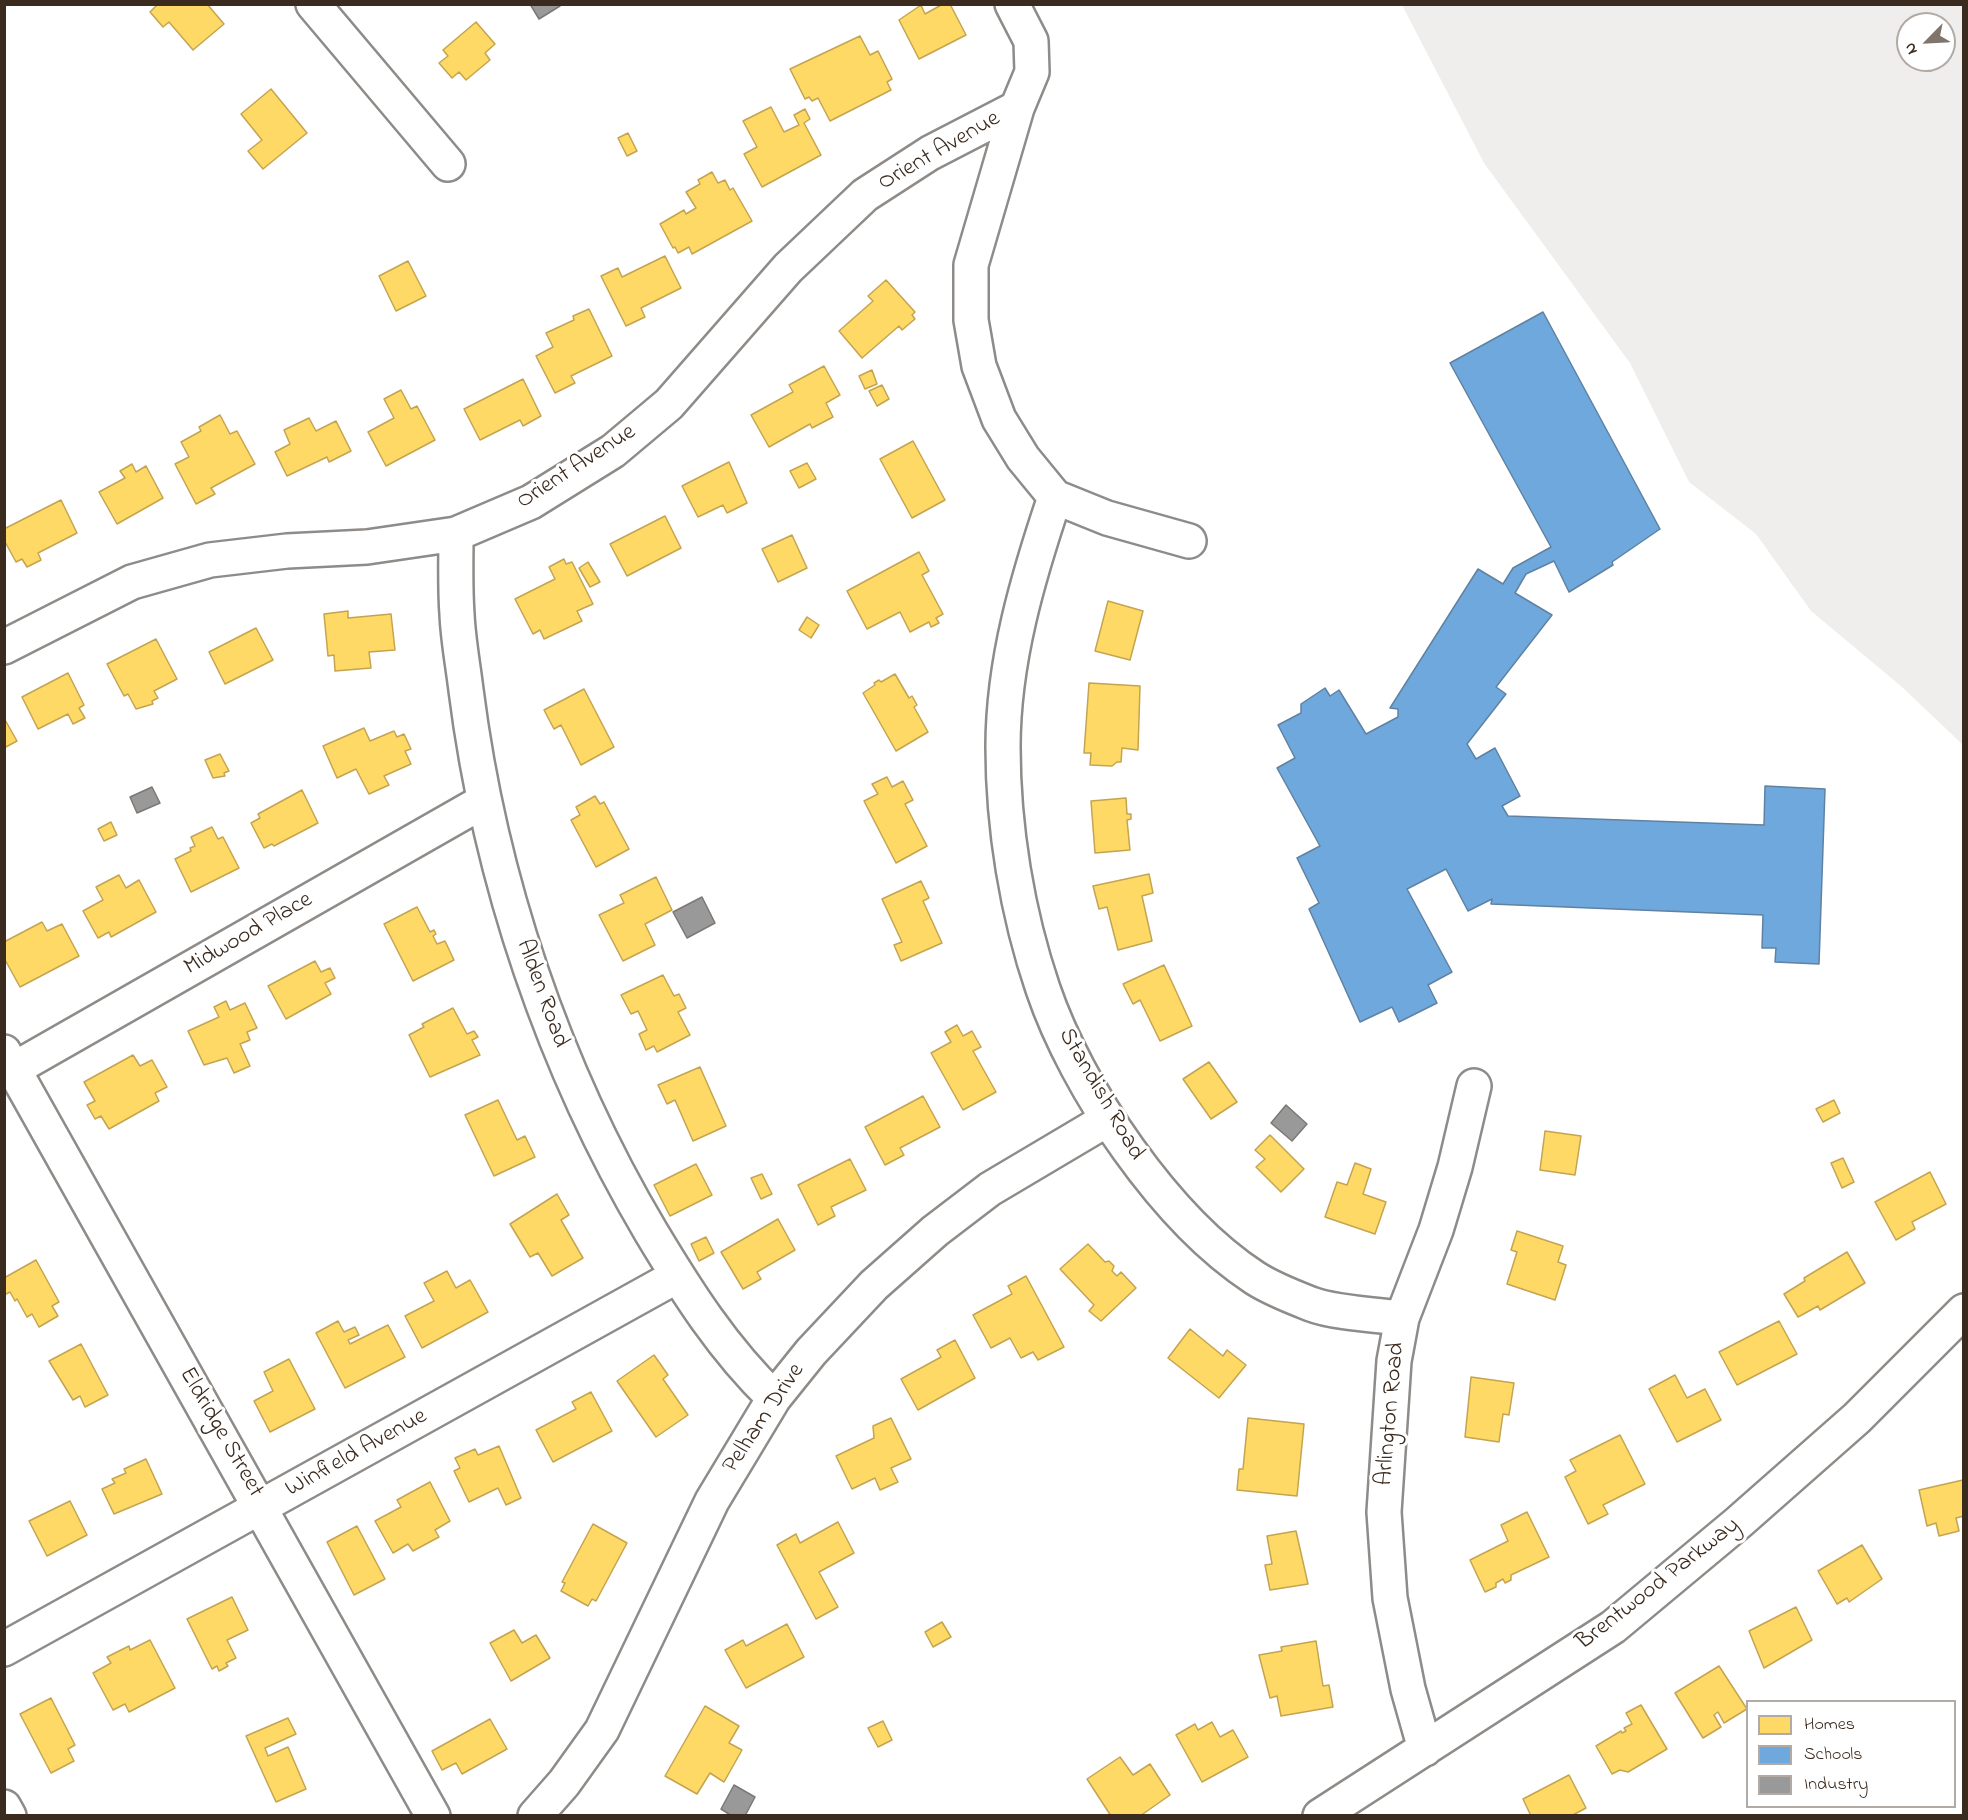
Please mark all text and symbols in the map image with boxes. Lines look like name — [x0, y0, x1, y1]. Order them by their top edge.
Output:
north arrow — [1896, 12, 1956, 72]
text: N — [1898, 39, 1925, 58]
street label: Orient Avenue — [874, 106, 1006, 198]
street label: Orient Avenue — [512, 419, 642, 517]
street label: Midwood Place — [180, 887, 318, 983]
street label: Alden Road — [508, 936, 574, 1052]
street label: Standish Road — [1051, 1024, 1149, 1166]
street label: Arlington Road — [1371, 1341, 1413, 1487]
street label: Pelham Drive — [718, 1359, 812, 1479]
street label: Eldridge Street — [171, 1363, 269, 1503]
street label: Winfield Avenue — [281, 1403, 433, 1505]
street label: Brentwood Parkway — [1571, 1512, 1747, 1658]
legend — [1746, 1700, 1956, 1808]
text: Homes — [1804, 1712, 1855, 1738]
text: Schools — [1804, 1742, 1862, 1768]
text: Industry — [1804, 1772, 1868, 1798]

